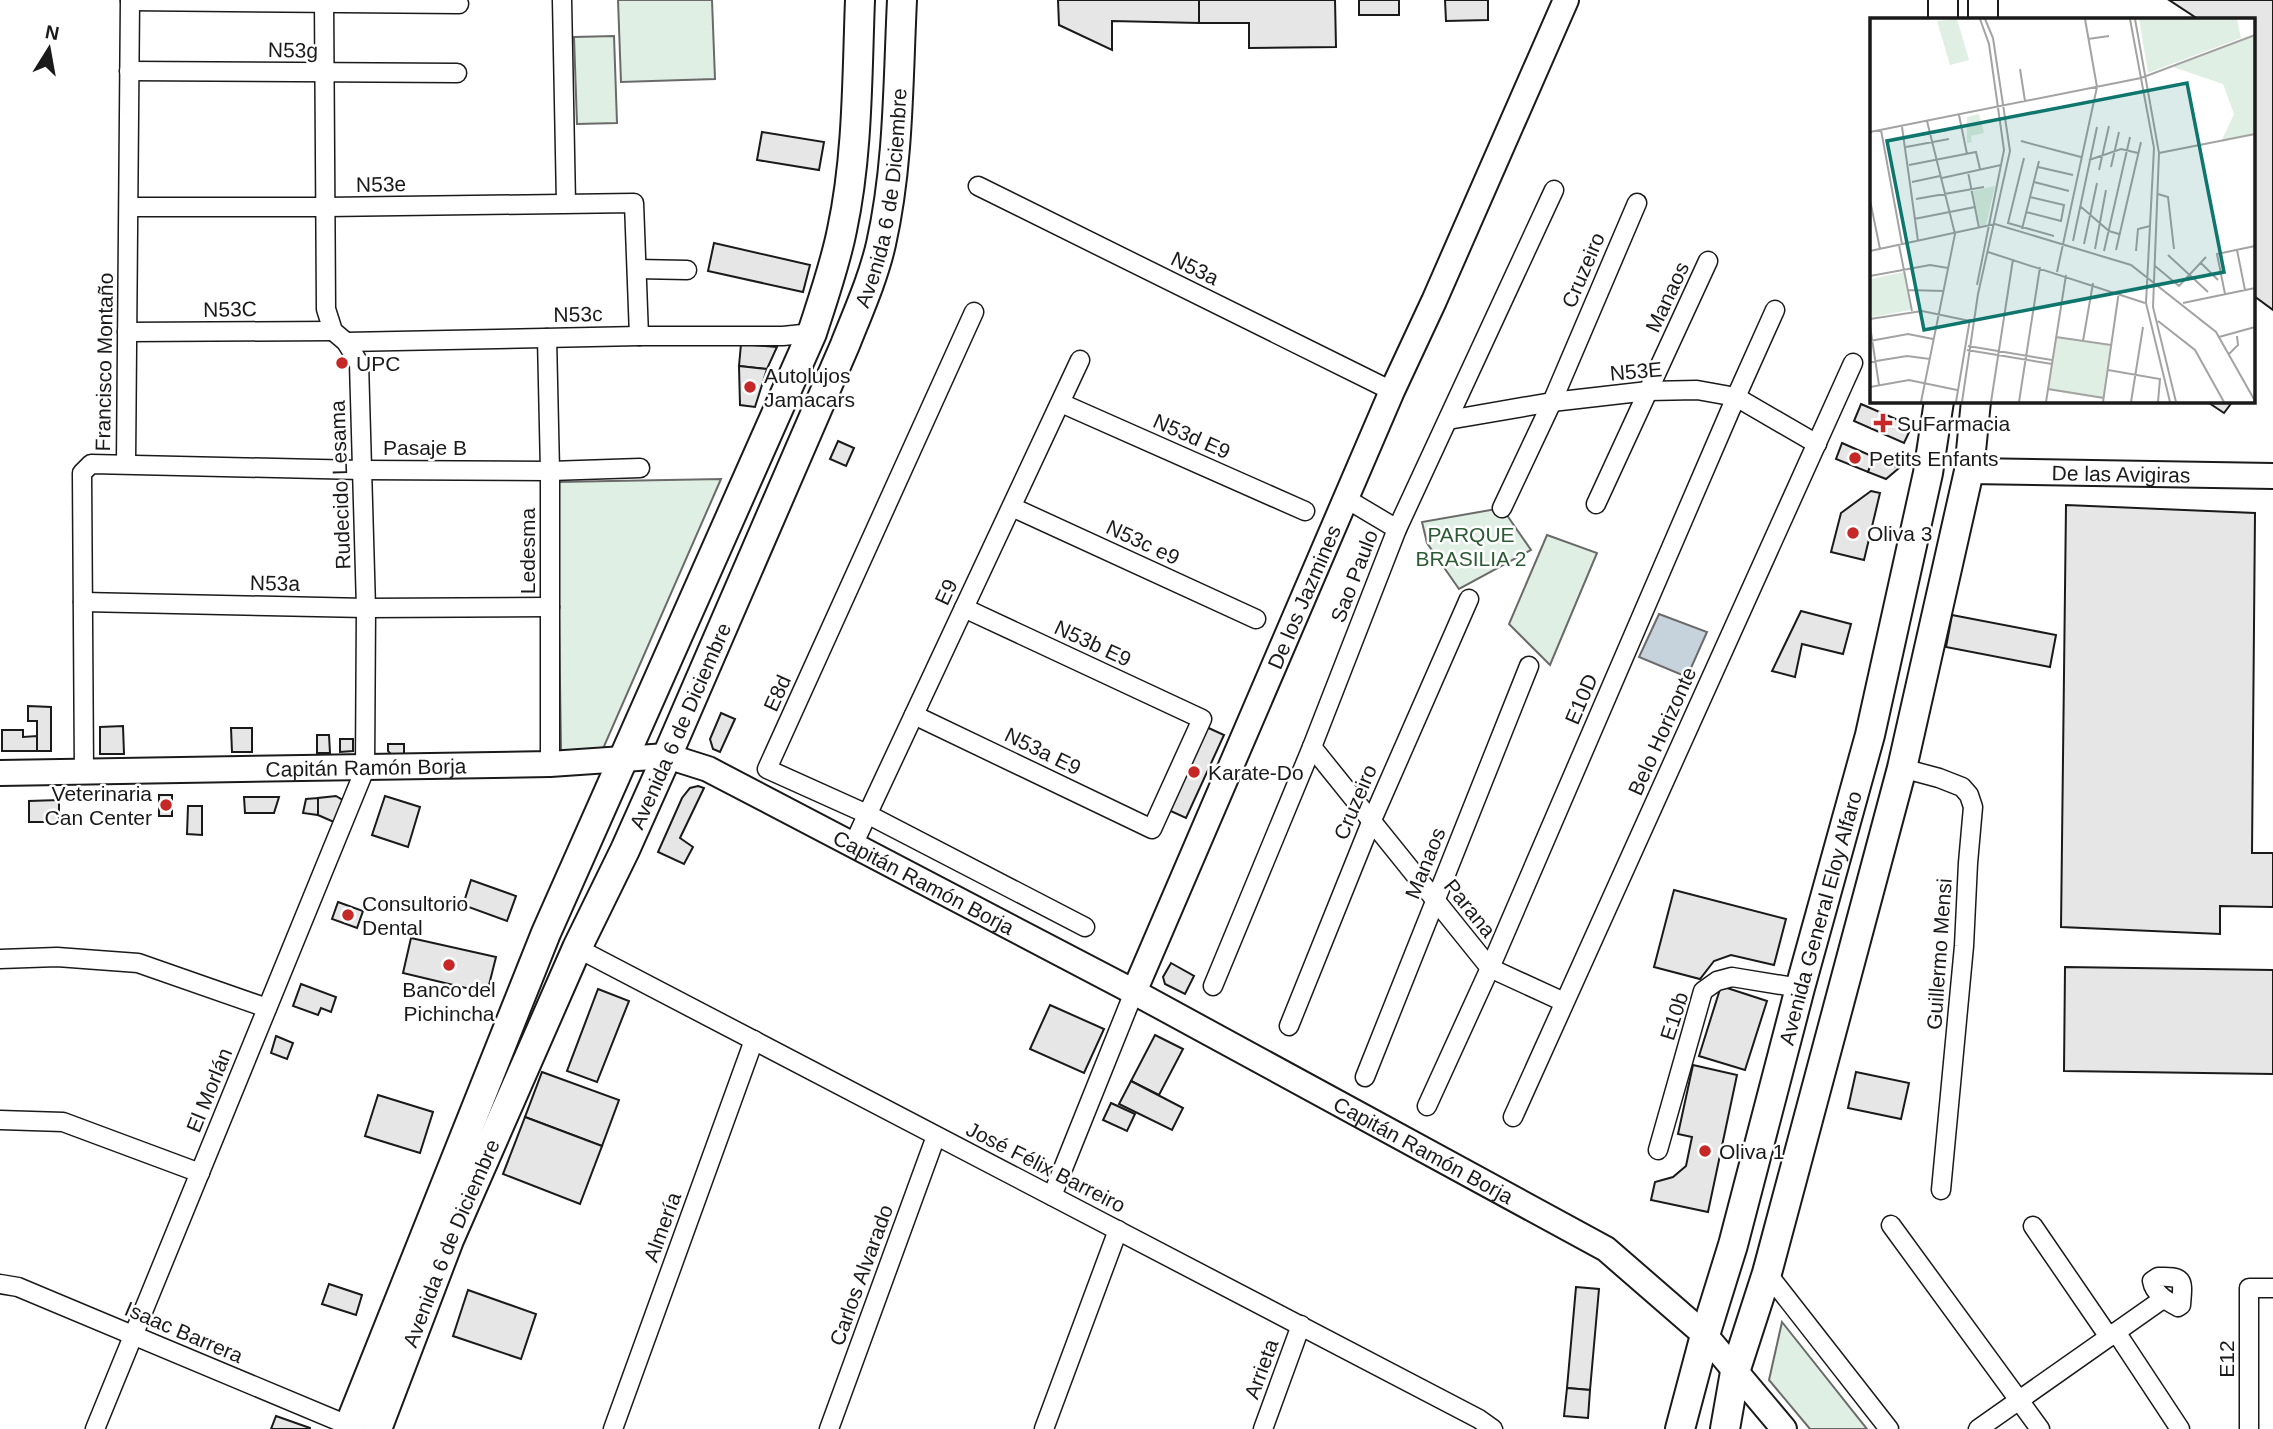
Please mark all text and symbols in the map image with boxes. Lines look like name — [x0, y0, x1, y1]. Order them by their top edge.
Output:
north arrow — [14, 14, 84, 84]
inset map — [1870, 18, 2256, 402]
text: N — [43, 21, 61, 44]
street label: N53g — [268, 38, 318, 62]
street label: Avenida 6 de Diciembre — [850, 88, 910, 311]
street label: N53e — [356, 172, 406, 196]
street label: Cruzeiro — [1557, 229, 1609, 311]
street label: N53a — [1167, 247, 1223, 289]
street label: Manaos — [1641, 258, 1693, 336]
street label: Francisco Montaño — [91, 273, 117, 451]
street label: N53C — [203, 297, 257, 321]
street label: N53c — [553, 302, 603, 326]
place label: UPC — [356, 352, 400, 375]
marker: UPC — [334, 355, 350, 371]
street label: N53E — [1609, 357, 1663, 385]
place label: Autolujos Jamacars — [764, 364, 855, 411]
marker: Autolujos Jamacars — [742, 379, 758, 395]
street label: Rudecido Lesama — [326, 400, 354, 570]
street label: N53d E9 — [1150, 409, 1234, 463]
place label: SuFarmacia — [1897, 412, 2011, 435]
marker: SuFarmacia — [1875, 415, 1891, 431]
street label: Pasaje B — [383, 436, 467, 459]
place label: Petits Enfants — [1869, 447, 1999, 470]
marker: Petits Enfants — [1847, 450, 1863, 466]
street label: De las Avigiras — [2051, 461, 2190, 486]
street label: Ledesma — [516, 507, 539, 594]
street label: N53c e9 — [1103, 515, 1183, 569]
street label: De los Jazmines — [1263, 522, 1345, 672]
place label: Oliva 3 — [1867, 522, 1932, 545]
park label: PARQUE BRASILIA 2 — [1416, 523, 1526, 570]
marker: Oliva 3 — [1845, 525, 1861, 541]
street label: Sao Paulo — [1326, 527, 1382, 625]
street label: N53a — [250, 571, 301, 595]
street label: E9 — [930, 575, 962, 609]
street label: N53b E9 — [1051, 615, 1135, 671]
street label: Avenida 6 de Diciembre — [624, 619, 735, 832]
street label: Belo Horizonte — [1623, 663, 1701, 799]
street label: E10D — [1560, 670, 1602, 728]
street label: E8d — [759, 671, 795, 715]
street label: N53a E9 — [1001, 723, 1085, 779]
street label: Capitán Ramón Borja — [265, 754, 467, 780]
place label: Karate-Do — [1208, 761, 1304, 784]
street label: Cruzeiro — [1329, 761, 1381, 843]
marker: Karate-Do — [1186, 764, 1202, 780]
place label: Veterinaria Can Center — [45, 782, 152, 829]
street label: Avenida General Eloy Alfaro — [1774, 788, 1866, 1047]
marker: Veterinaria Can Center — [158, 797, 174, 813]
street label: Manaos — [1400, 824, 1450, 902]
street label: Capitán Ramón Borja — [830, 825, 1018, 939]
street label: Parana — [1440, 874, 1500, 942]
street label: Guillermo Mensi — [1922, 878, 1956, 1030]
place label: Consultorio Dental — [362, 892, 468, 939]
marker: Consultorio Dental — [340, 907, 356, 923]
marker: Banco del Pichincha — [441, 957, 457, 973]
place label: Banco del Pichincha — [402, 978, 496, 1025]
street label: E10b — [1655, 989, 1693, 1043]
street label: El Morlán — [182, 1045, 236, 1135]
street label: Capitán Ramón Borja — [1330, 1092, 1518, 1208]
street label: José Félix Barreiro — [963, 1117, 1129, 1217]
street label: Avenida 6 de Diciembre — [398, 1135, 503, 1350]
place label: Oliva 1 — [1719, 1140, 1784, 1163]
marker: Oliva 1 — [1697, 1143, 1713, 1159]
street label: Almería — [639, 1189, 685, 1265]
street label: Carlos Alvarado — [825, 1201, 897, 1349]
street label: Isaac Barrera — [121, 1297, 247, 1367]
street label: Arrieta — [1240, 1336, 1282, 1402]
street label: E12 — [2215, 1340, 2238, 1378]

